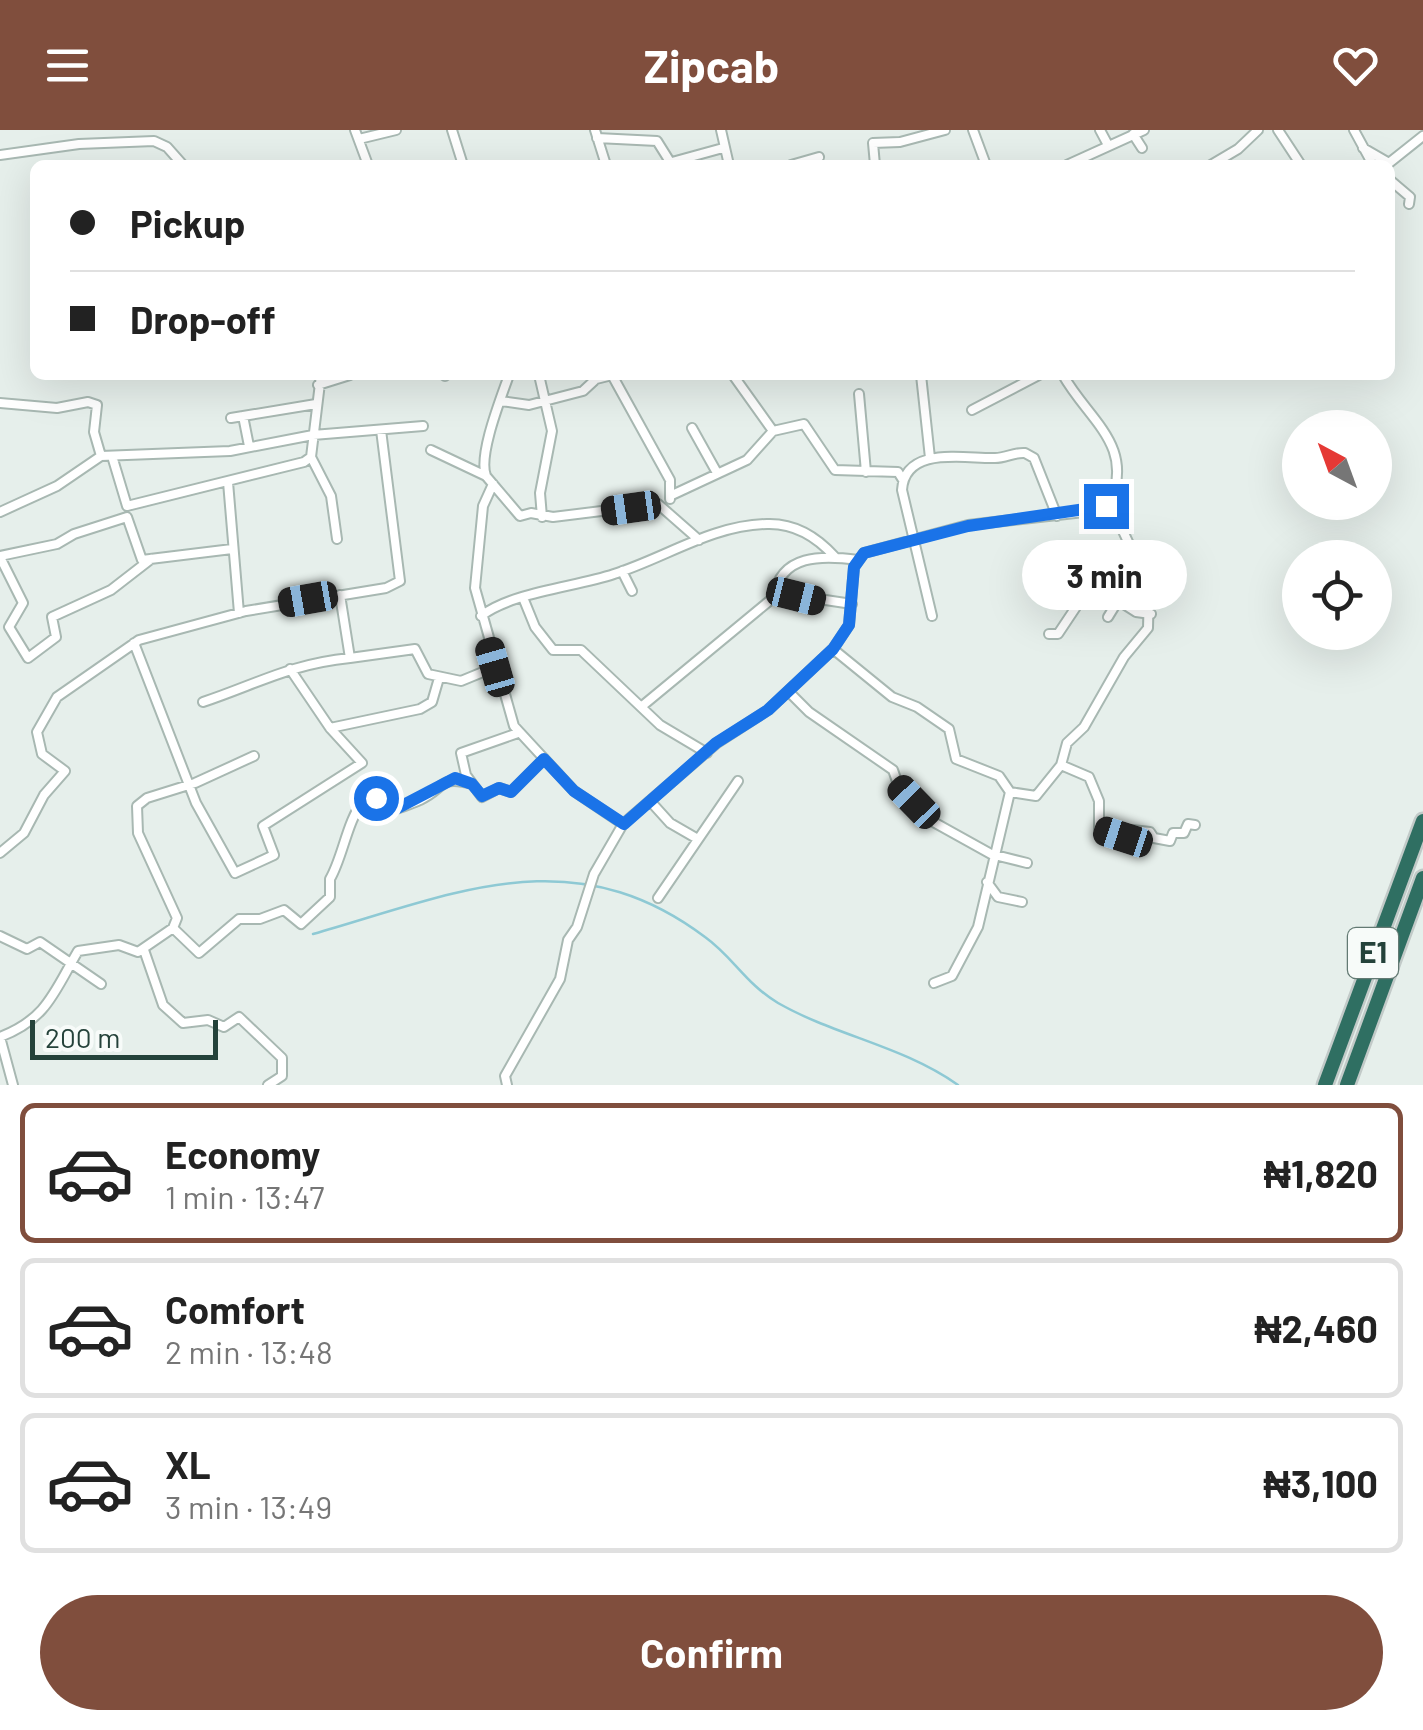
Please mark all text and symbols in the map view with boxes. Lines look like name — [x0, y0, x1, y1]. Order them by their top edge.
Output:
icon: menu — [40, 38, 95, 93]
text: Zipcab — [644, 38, 779, 92]
icon: heart — [1328, 38, 1383, 93]
text: Pickup — [130, 200, 245, 246]
text: Drop-off — [130, 296, 276, 342]
north arrow — [1282, 410, 1392, 520]
map controls — [1282, 410, 1392, 650]
route end — [1084, 484, 1129, 529]
car — [599, 489, 663, 527]
button: locate — [1282, 540, 1392, 650]
callout: 3 min — [1024, 541, 1188, 611]
text: 3 min — [1066, 556, 1143, 594]
car — [763, 574, 829, 618]
car — [276, 579, 340, 619]
car — [472, 634, 518, 700]
car — [882, 770, 946, 834]
route start — [354, 776, 399, 821]
car — [1090, 813, 1156, 861]
road number: E1 — [1348, 928, 1398, 978]
scale bar — [30, 1015, 218, 1060]
text: 200 m — [45, 1020, 120, 1054]
icon: car — [45, 1128, 135, 1218]
text: Economy — [165, 1131, 320, 1177]
text: ₦1,820 — [1264, 1150, 1378, 1196]
text: 1 min · 13:47 — [165, 1177, 324, 1215]
icon: car — [45, 1283, 135, 1373]
text: Comfort — [165, 1286, 305, 1332]
text: ₦2,460 — [1254, 1305, 1378, 1351]
text: 2 min · 13:48 — [165, 1332, 333, 1370]
icon: car — [45, 1438, 135, 1528]
text: XL — [165, 1441, 211, 1487]
text: ₦3,100 — [1263, 1460, 1378, 1506]
text: 3 min · 13:49 — [165, 1487, 332, 1525]
button: Confirm — [40, 1595, 1383, 1710]

